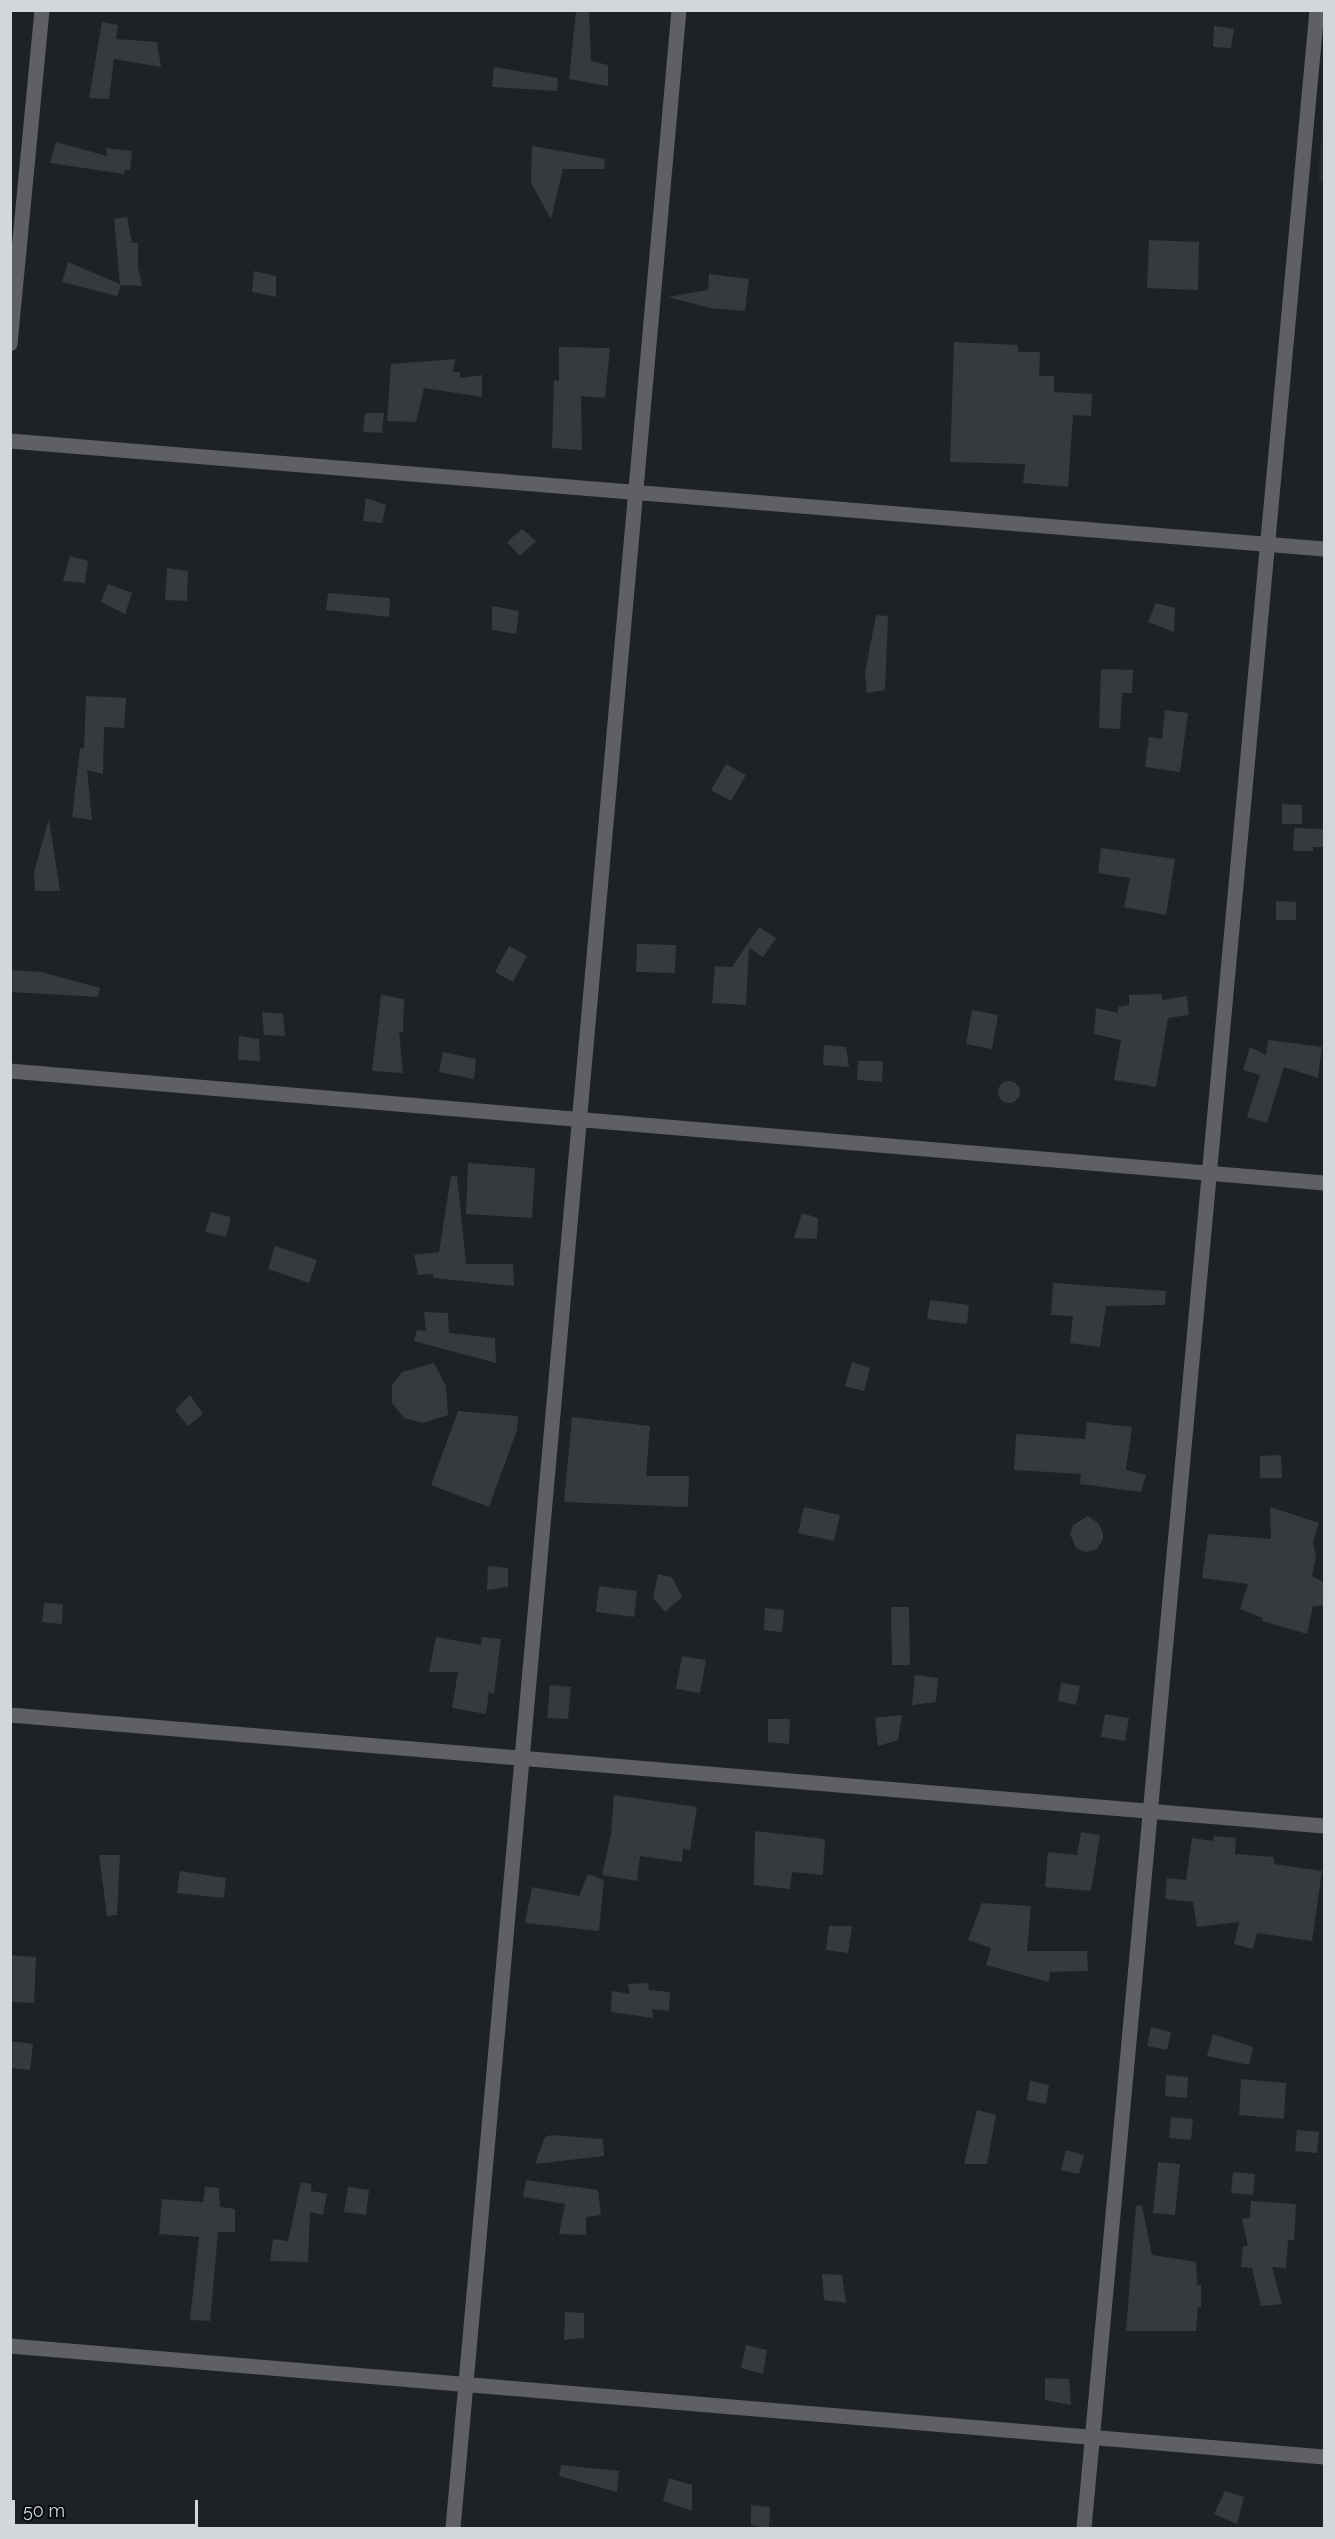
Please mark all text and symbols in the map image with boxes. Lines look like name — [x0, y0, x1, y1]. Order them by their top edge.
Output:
scale bar — [15, 2488, 201, 2526]
text: 50 m — [23, 2500, 65, 2521]

